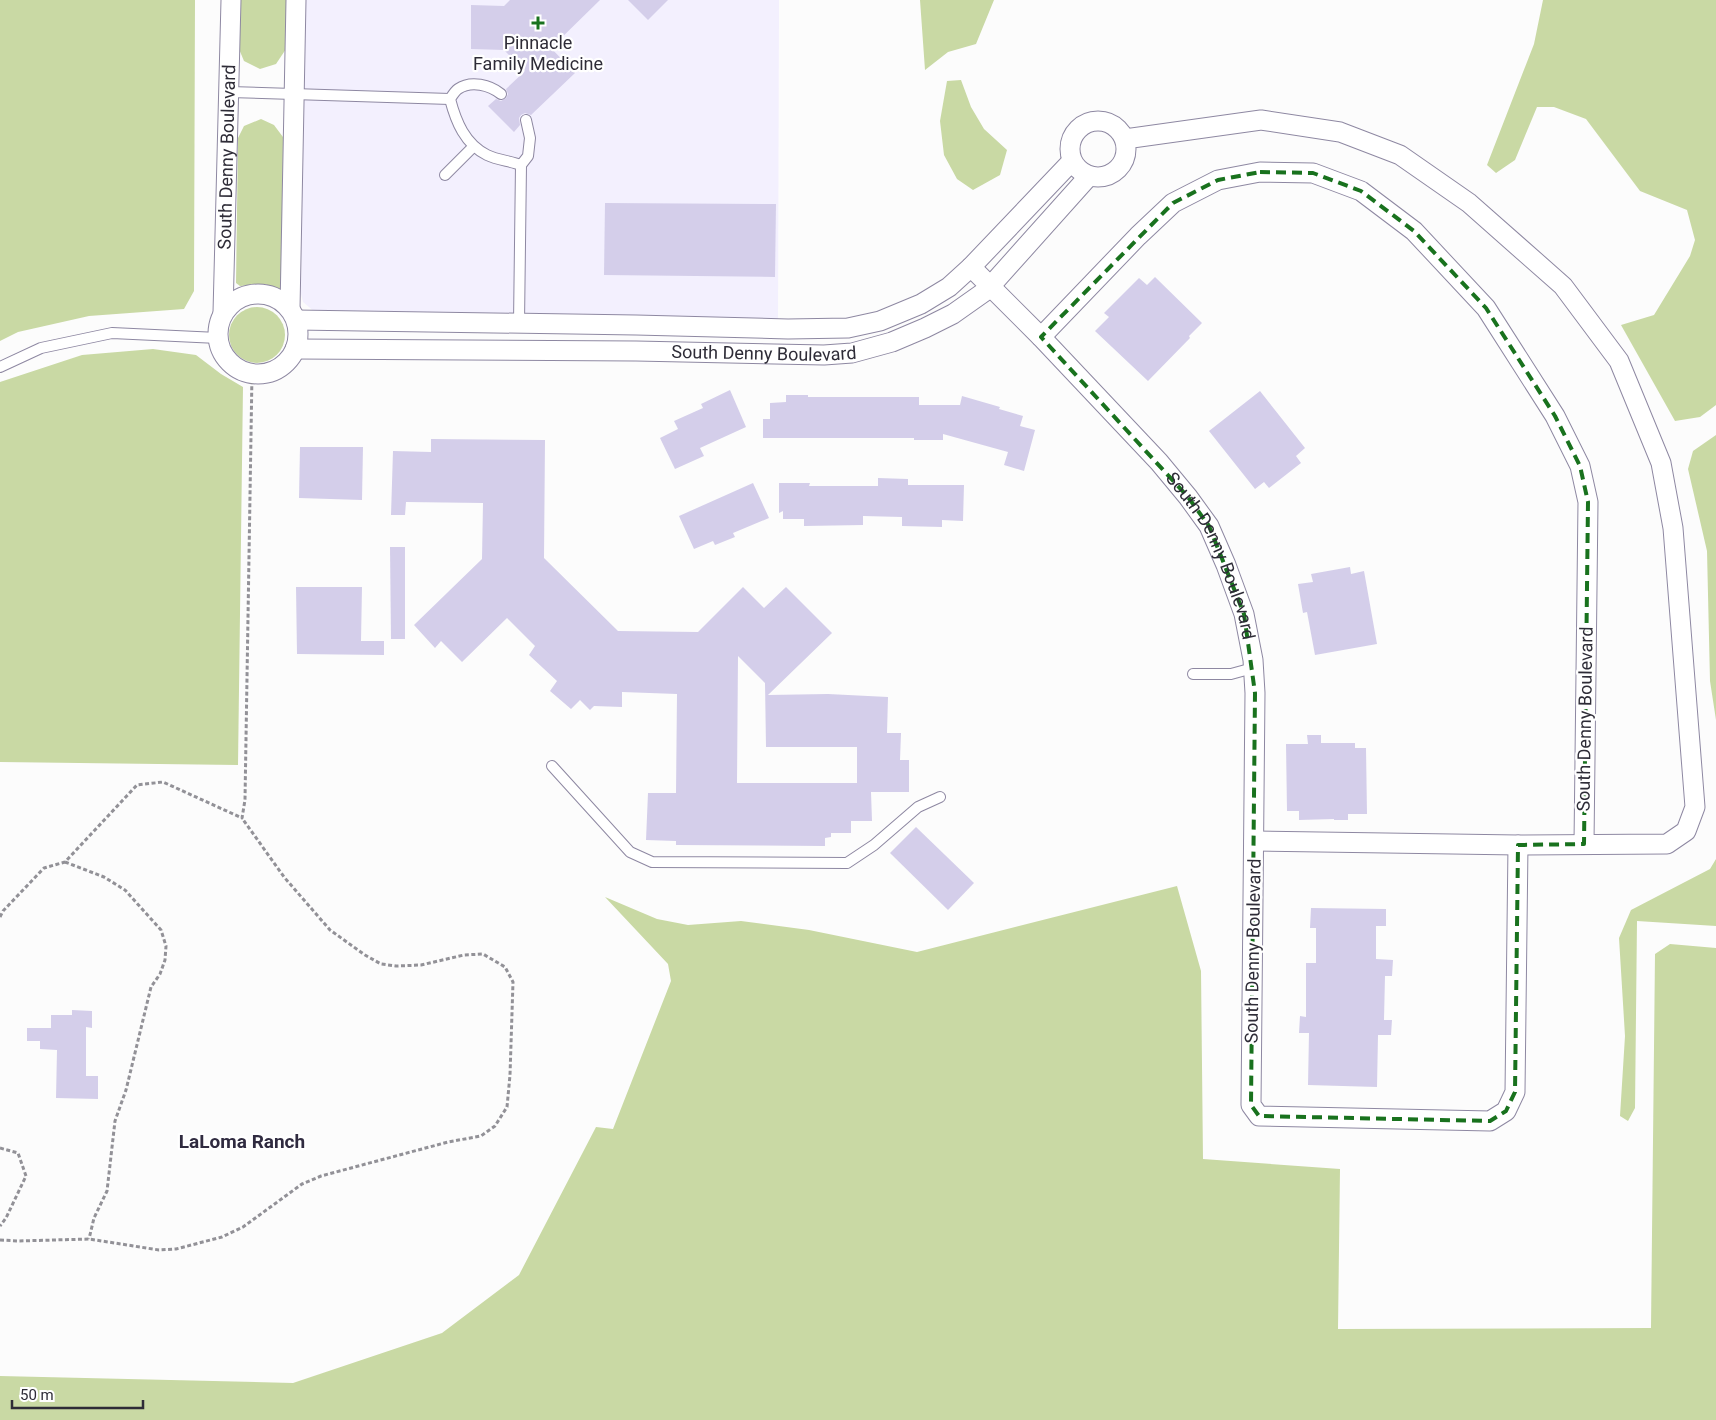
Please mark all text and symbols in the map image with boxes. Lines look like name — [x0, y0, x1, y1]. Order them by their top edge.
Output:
marker: Pinnacle Family Medicine — [531, 16, 545, 30]
place label: Pinnacle Family Medicine — [473, 32, 603, 74]
street label: South Denny Boulevard — [214, 64, 239, 250]
street label: South Denny Boulevard — [671, 341, 857, 365]
street label: South Denny Boulevard — [1162, 468, 1260, 641]
street label: South Denny Boulevard — [1572, 626, 1597, 812]
street label: South Denny Boulevard — [1240, 858, 1265, 1044]
district label: LaLoma Ranch — [179, 1130, 305, 1153]
scale bar — [12, 1378, 144, 1410]
text: 50 m — [20, 1386, 54, 1404]

